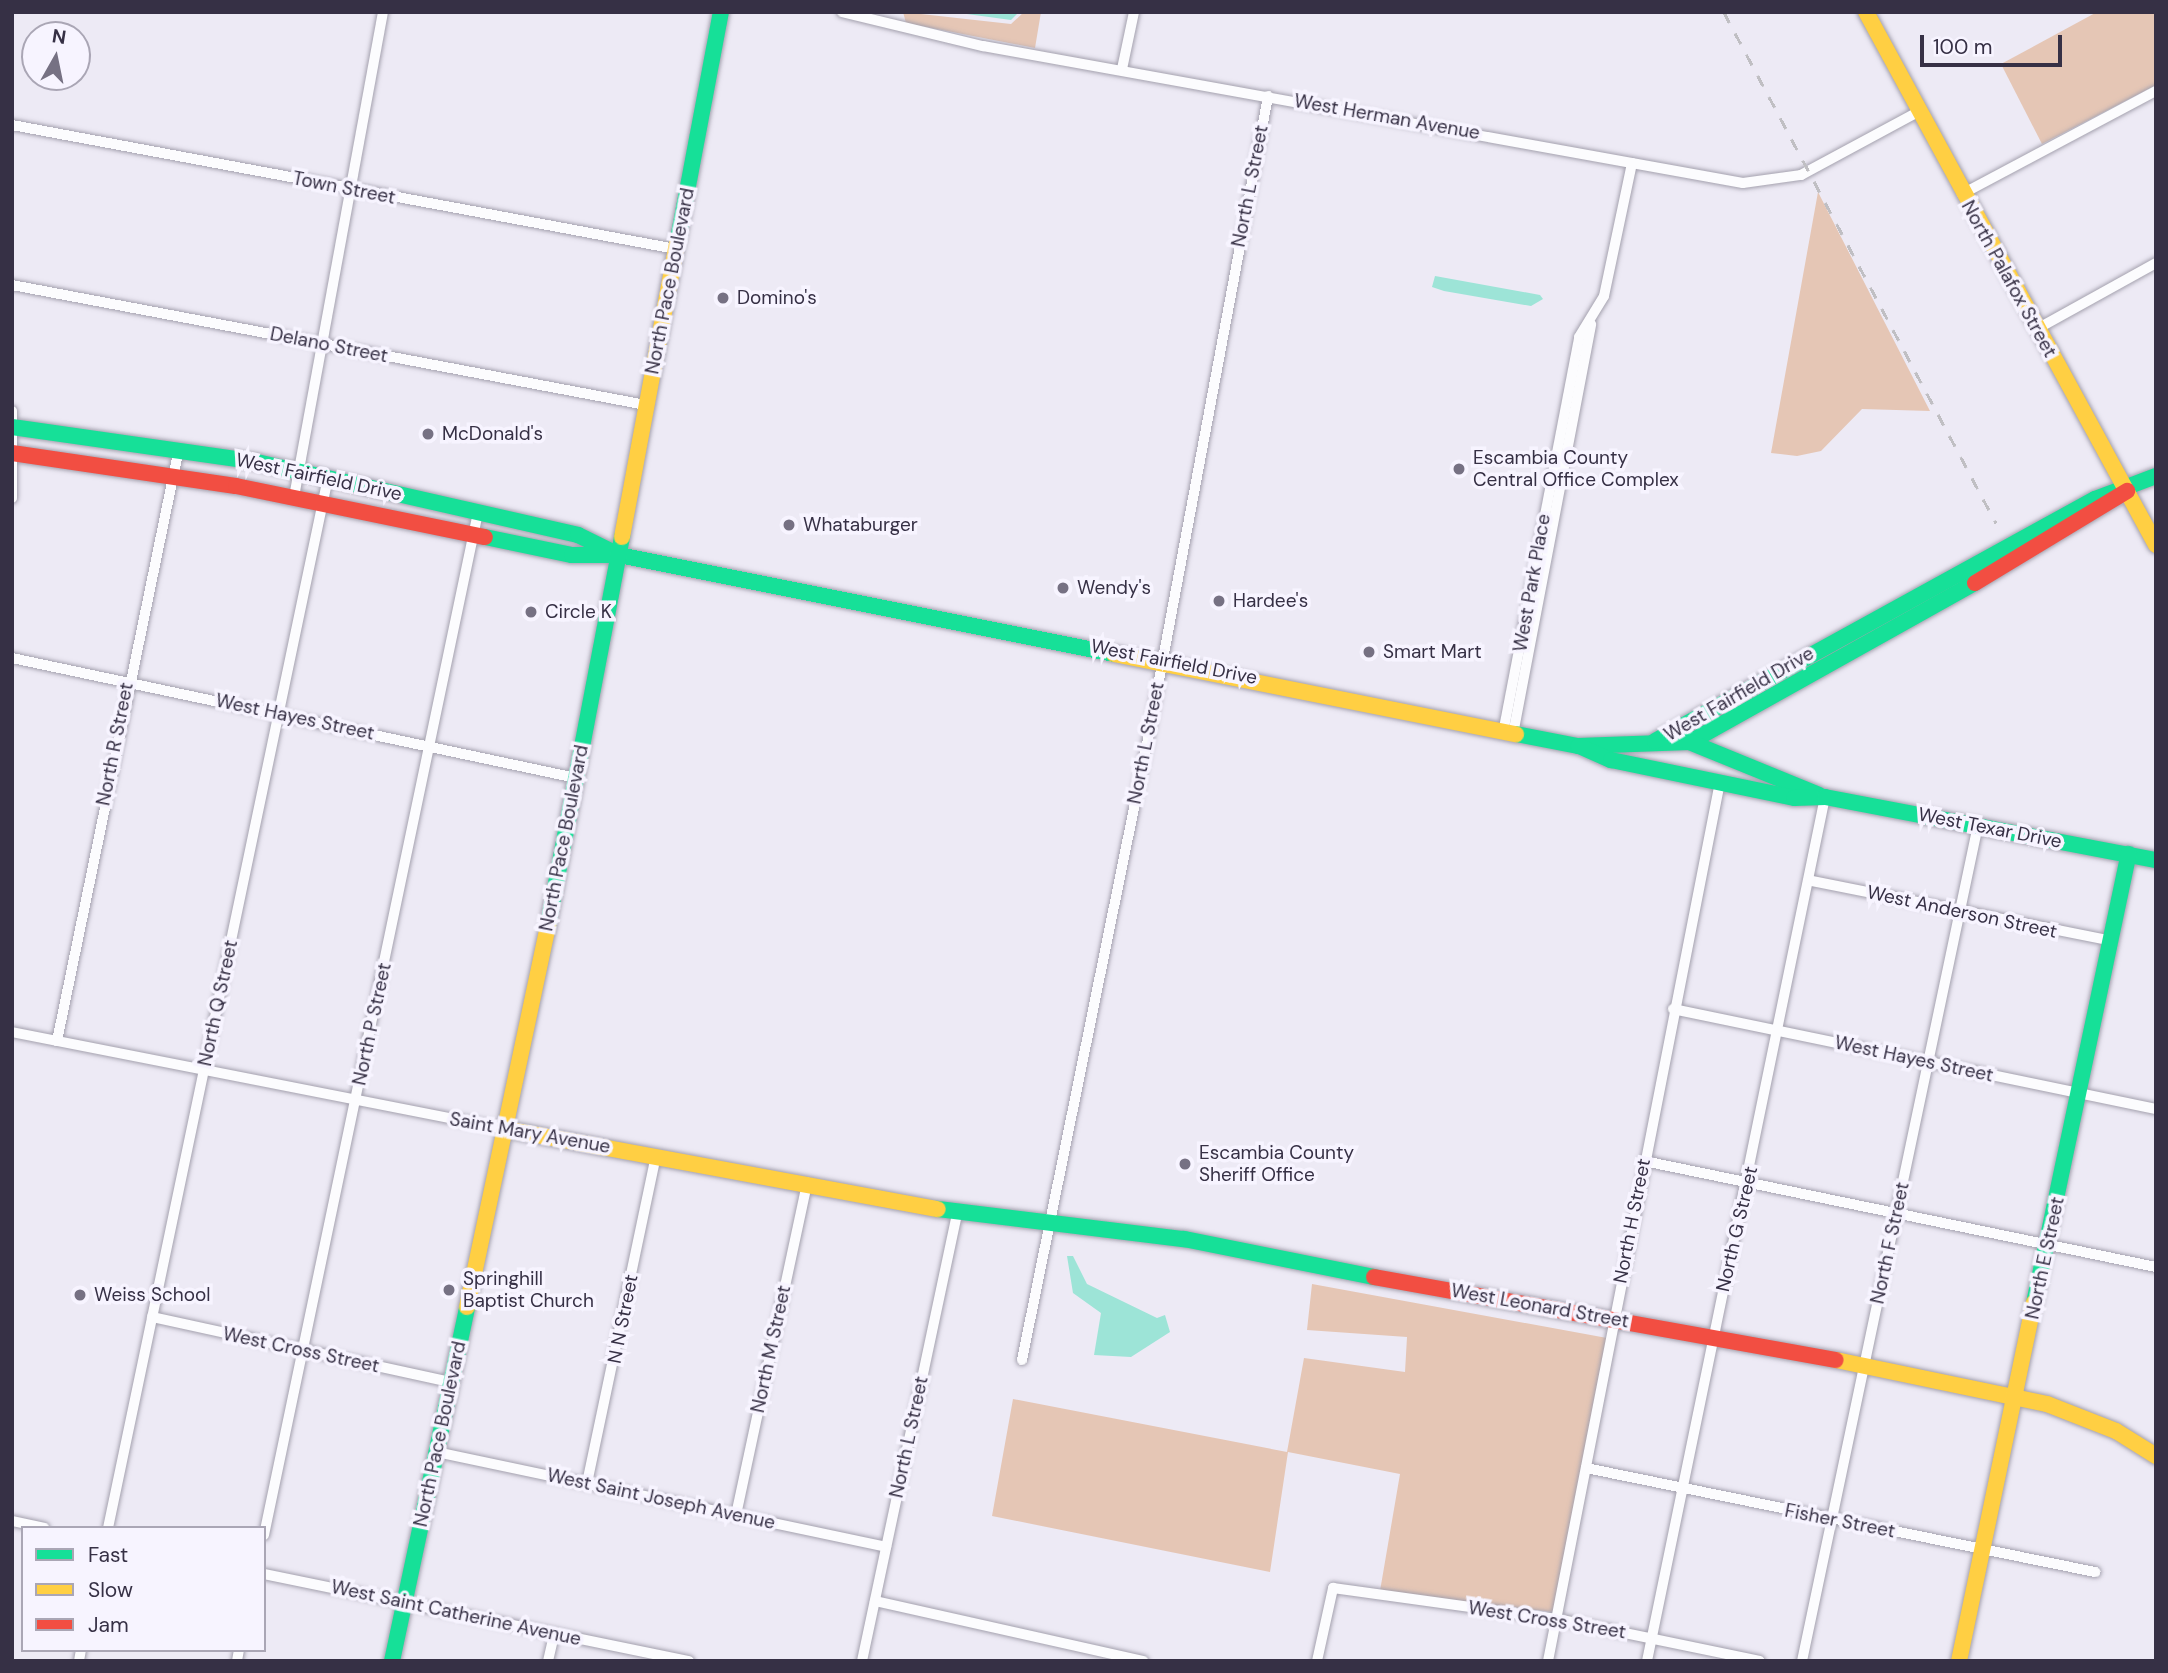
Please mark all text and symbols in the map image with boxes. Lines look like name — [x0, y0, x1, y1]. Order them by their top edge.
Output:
north arrow — [21, 21, 91, 91]
scale bar — [1923, 21, 2065, 65]
text: N — [50, 23, 68, 50]
text: 100 m — [1933, 33, 1993, 61]
street label: West Herman Avenue — [1292, 89, 1482, 145]
street label: North L Street — [1227, 123, 1273, 249]
street label: Town Street — [291, 167, 397, 209]
street label: North Pace Boulevard — [641, 186, 699, 376]
street label: North Palafox Street — [1956, 197, 2062, 361]
place label: Domino's — [737, 287, 817, 309]
marker: Domino's — [715, 290, 731, 306]
street label: Delano Street — [268, 322, 390, 368]
place label: McDonald's — [442, 423, 543, 445]
marker: McDonald's — [420, 426, 436, 442]
place label: Escambia County Central Office Complex — [1473, 447, 1679, 491]
street label: West Fairfield Drive — [234, 448, 404, 506]
marker: Escambia County Central Office Complex — [1451, 461, 1467, 477]
street label: West Park Place — [1509, 512, 1555, 654]
place label: Whataburger — [803, 514, 918, 536]
marker: Whataburger — [781, 517, 797, 533]
place label: Wendy's — [1077, 577, 1151, 599]
marker: Wendy's — [1055, 580, 1071, 596]
place label: Hardee's — [1233, 590, 1308, 612]
marker: Hardee's — [1211, 593, 1227, 609]
place label: Circle K — [545, 601, 612, 623]
marker: Circle K — [523, 604, 539, 620]
street label: West Fairfield Drive — [1089, 635, 1259, 689]
place label: Smart Mart — [1383, 641, 1482, 663]
street label: West Fairfield Drive — [1660, 642, 1818, 746]
marker: Smart Mart — [1361, 644, 1377, 660]
street label: North R Street — [92, 680, 138, 808]
street label: North L Street — [1123, 680, 1169, 806]
street label: West Hayes Street — [214, 689, 376, 745]
street label: North Pace Boulevard — [535, 743, 593, 933]
street label: West Texar Drive — [1916, 803, 2064, 853]
street label: West Anderson Street — [1865, 881, 2059, 943]
street label: North Q Street — [193, 938, 243, 1068]
street label: North P Street — [348, 961, 396, 1087]
street label: West Hayes Street — [1833, 1031, 1995, 1087]
street label: Saint Mary Avenue — [448, 1108, 612, 1158]
place label: Escambia County Sheriff Office — [1199, 1142, 1354, 1186]
marker: Escambia County Sheriff Office — [1177, 1156, 1193, 1172]
street label: North H Street — [1609, 1157, 1655, 1285]
street label: North G Street — [1711, 1164, 1763, 1294]
street label: North F Street — [1866, 1180, 1914, 1306]
street label: North E Street — [2021, 1195, 2069, 1321]
place label: Springhill Baptist Church — [463, 1268, 594, 1312]
street label: N N Street — [603, 1273, 643, 1365]
street label: West Leonard Street — [1449, 1279, 1631, 1333]
marker: Springhill Baptist Church — [441, 1282, 457, 1298]
street label: North M Street — [746, 1283, 796, 1415]
place label: Weiss School — [94, 1284, 210, 1306]
marker: Weiss School — [72, 1287, 88, 1303]
street label: West Cross Street — [221, 1322, 381, 1378]
street label: North Pace Boulevard — [409, 1339, 471, 1529]
street label: North L Street — [885, 1374, 933, 1500]
street label: West Saint Joseph Avenue — [545, 1464, 777, 1534]
street label: Fisher Street — [1783, 1499, 1897, 1543]
legend — [21, 1526, 266, 1652]
text: Fast — [88, 1541, 128, 1569]
street label: West Saint Catherine Avenue — [329, 1575, 583, 1651]
text: Slow — [88, 1576, 133, 1604]
street label: West Cross Street — [1467, 1596, 1627, 1644]
text: Jam — [88, 1611, 129, 1639]

